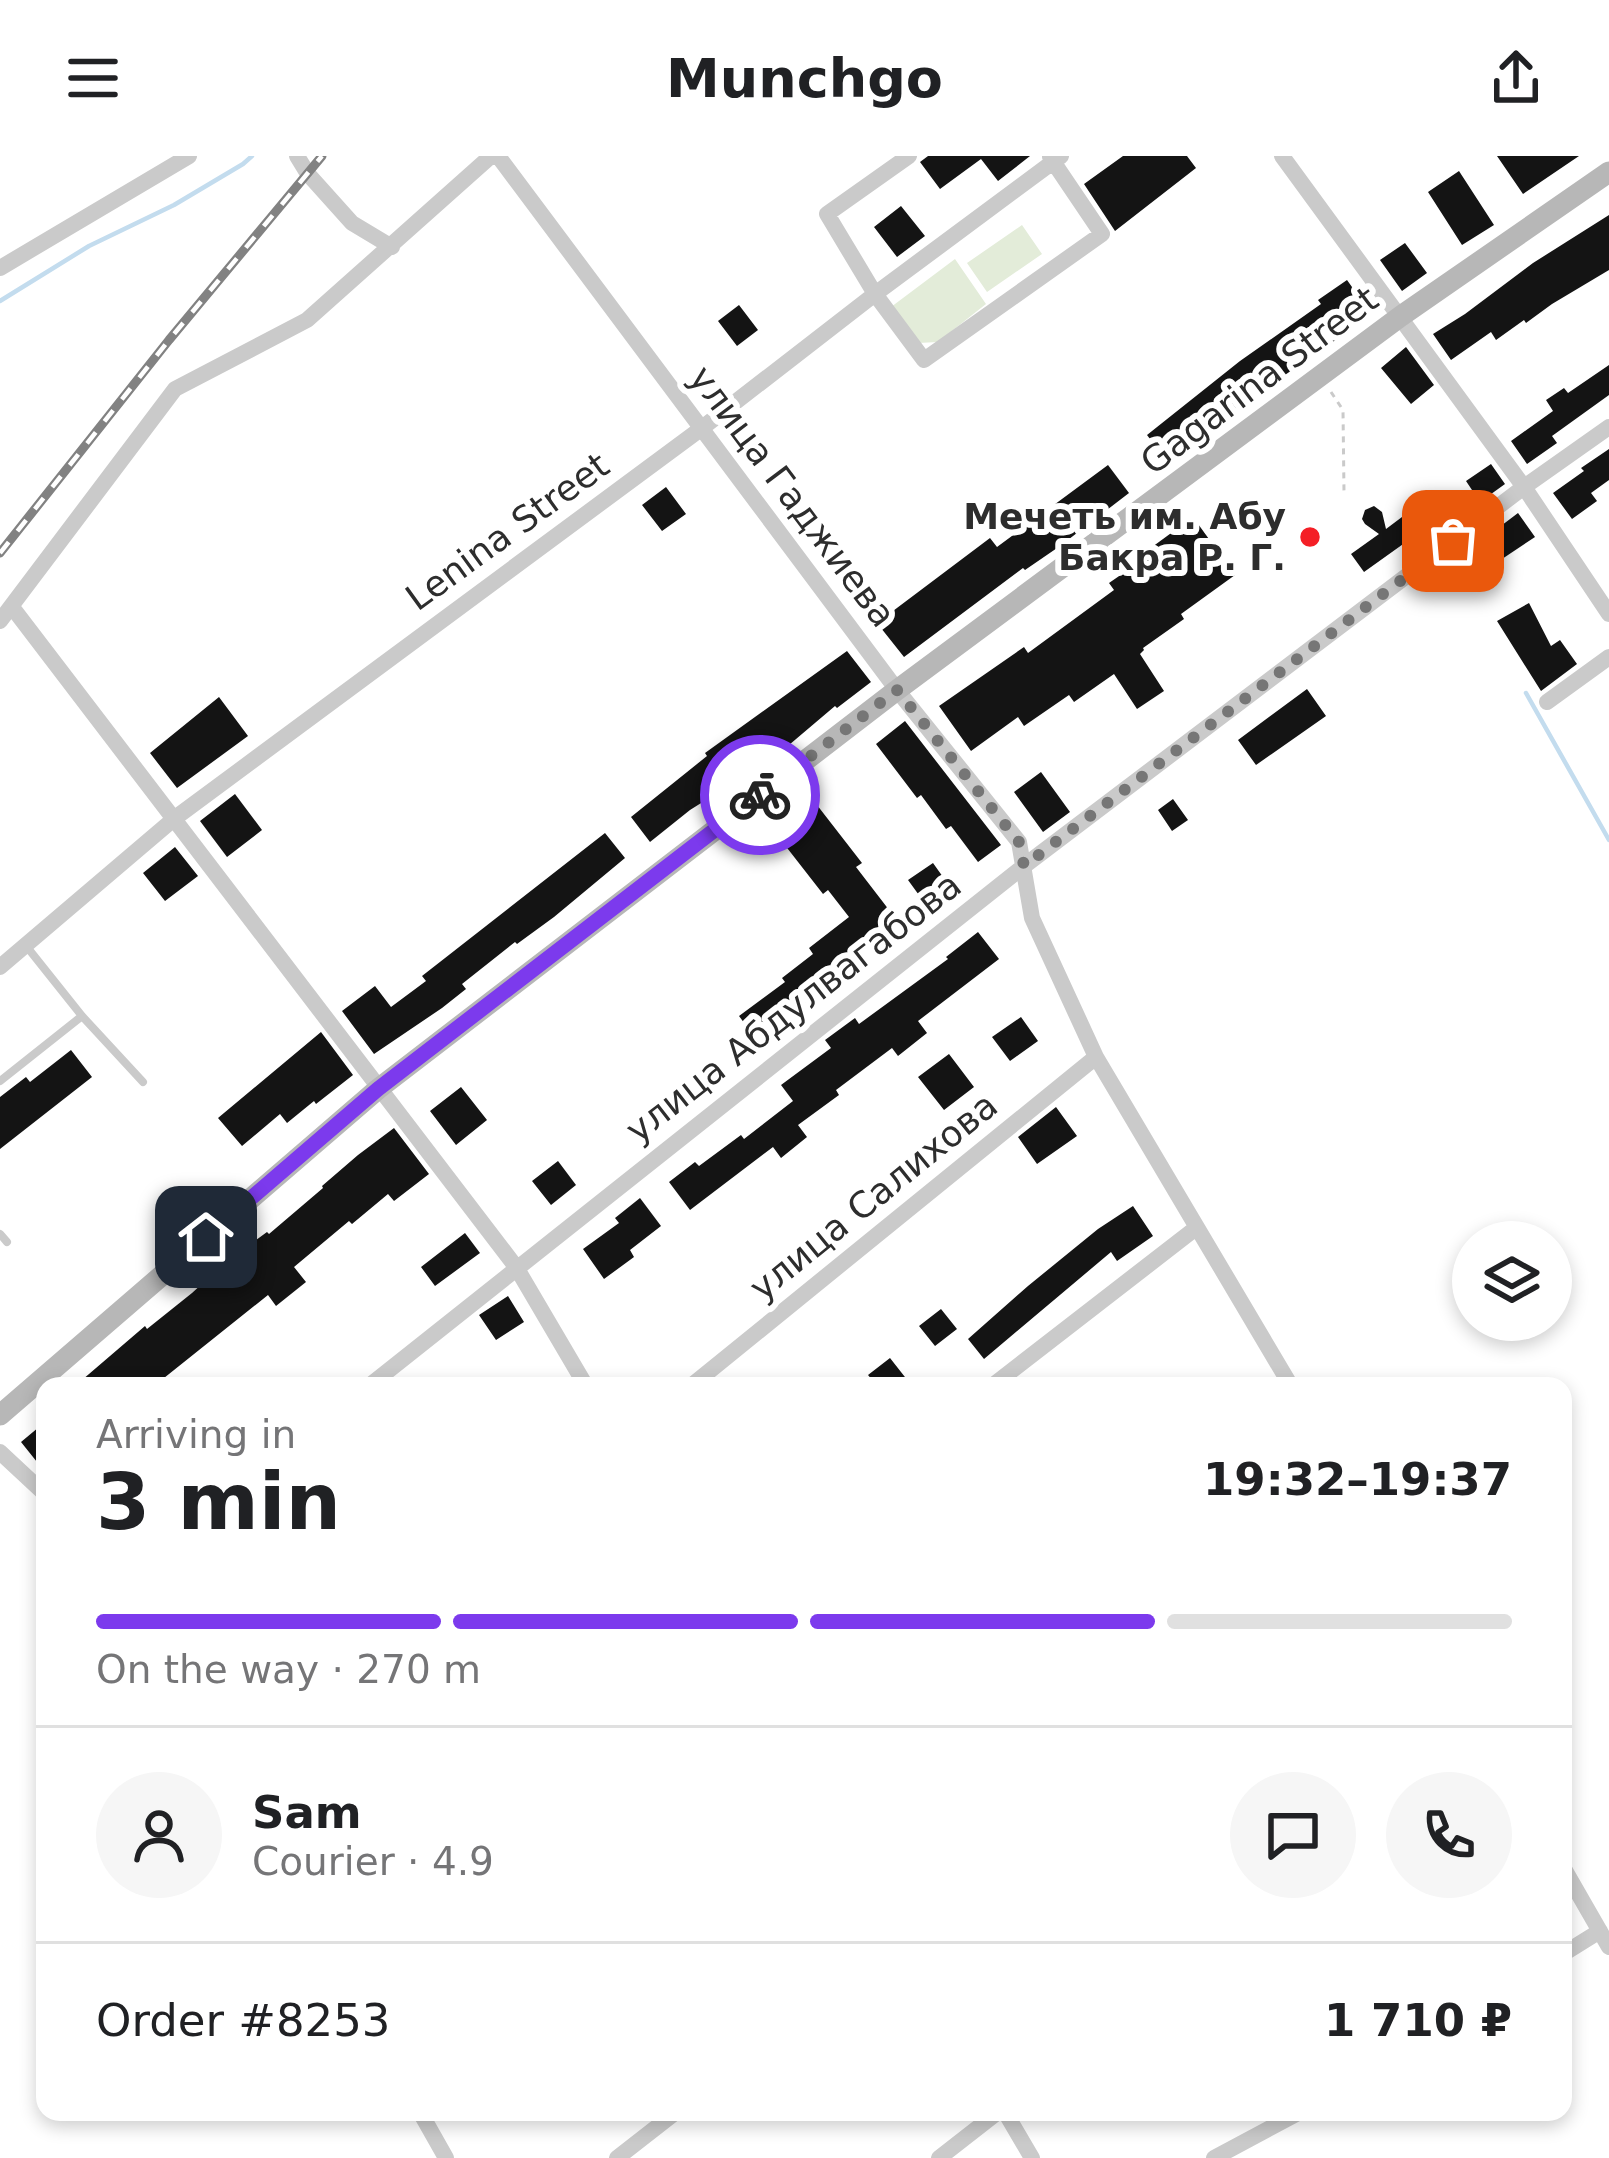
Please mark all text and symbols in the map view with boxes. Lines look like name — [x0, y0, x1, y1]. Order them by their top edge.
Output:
icon: menu — [60, 45, 126, 111]
icon: share — [1483, 45, 1549, 111]
text: Munchgo — [666, 47, 943, 110]
street label: Gagarina Street — [1133, 278, 1386, 483]
street label: улица Гаджиева — [681, 358, 904, 635]
street label: Lenina Street — [398, 444, 616, 619]
pin — [1402, 490, 1504, 592]
place label: Мечеть им. Абу Бакра Р. Г. — [963, 496, 1286, 578]
icon: bag — [1420, 508, 1486, 574]
marker: Мечеть им. Абу Бакра Р. Г. — [1297, 524, 1323, 550]
courier — [700, 735, 820, 855]
icon: bike — [727, 762, 793, 828]
street label: улица Абдулвагабова — [618, 864, 969, 1151]
street label: улица Салихова — [742, 1084, 1005, 1309]
pin — [155, 1186, 257, 1288]
icon: home — [173, 1204, 239, 1270]
map controls — [1452, 1221, 1572, 1341]
button: layers — [1452, 1221, 1572, 1341]
text: Arriving in — [96, 1412, 296, 1457]
text: 19:32–19:37 — [1203, 1453, 1512, 1506]
text: 3 min — [96, 1457, 341, 1547]
text: On the way · 270 m — [96, 1647, 481, 1692]
button: person — [96, 1772, 222, 1898]
button: chat — [1230, 1772, 1356, 1898]
button: phone — [1386, 1772, 1512, 1898]
text: Sam — [252, 1786, 362, 1839]
text: Courier · 4.9 — [252, 1839, 494, 1884]
text: Order #8253 — [96, 1994, 390, 2047]
text: 1 710 ₽ — [1324, 1994, 1512, 2047]

